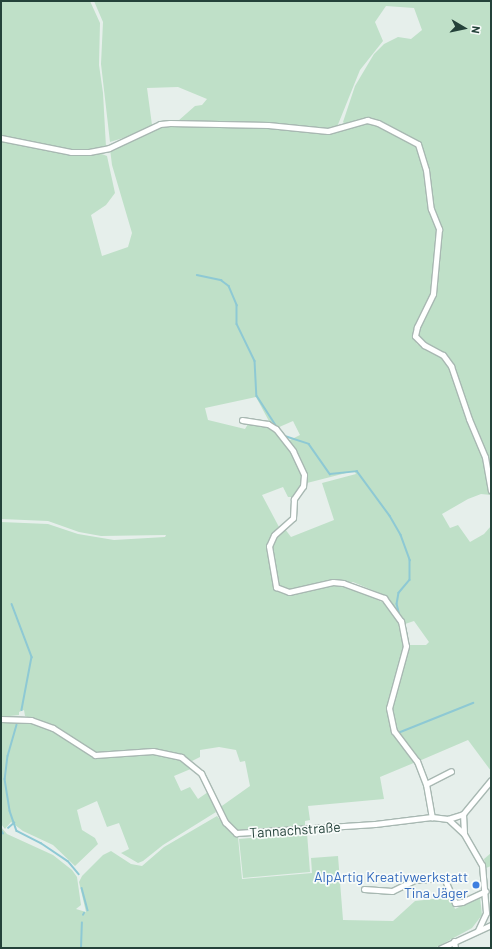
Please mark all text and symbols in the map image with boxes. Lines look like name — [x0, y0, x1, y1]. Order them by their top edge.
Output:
north arrow — [444, 8, 484, 48]
text: N — [469, 25, 483, 35]
street label: Tannachstraße — [249, 818, 341, 842]
place label: AlpArtig Kreativwerkstatt Tina Jäger — [314, 869, 468, 902]
marker: AlpArtig Kreativwerkstatt Tina Jäger — [471, 880, 481, 890]

